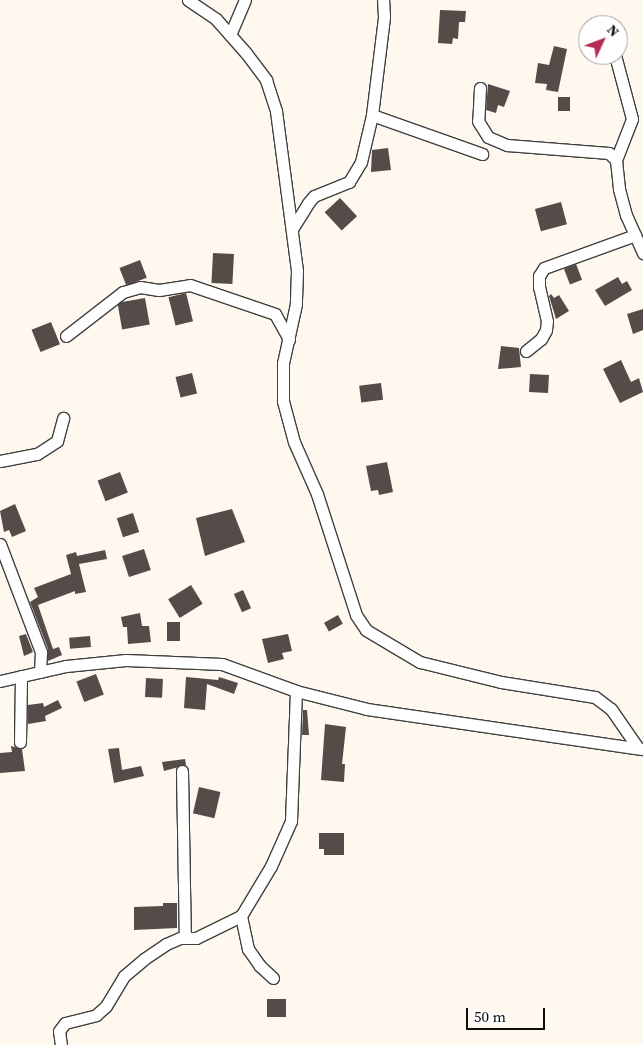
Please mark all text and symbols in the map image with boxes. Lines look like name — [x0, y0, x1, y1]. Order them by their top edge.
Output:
north arrow — [578, 15, 628, 65]
text: N — [602, 20, 624, 41]
scale bar — [468, 998, 547, 1030]
text: 50 m — [474, 1006, 506, 1027]

